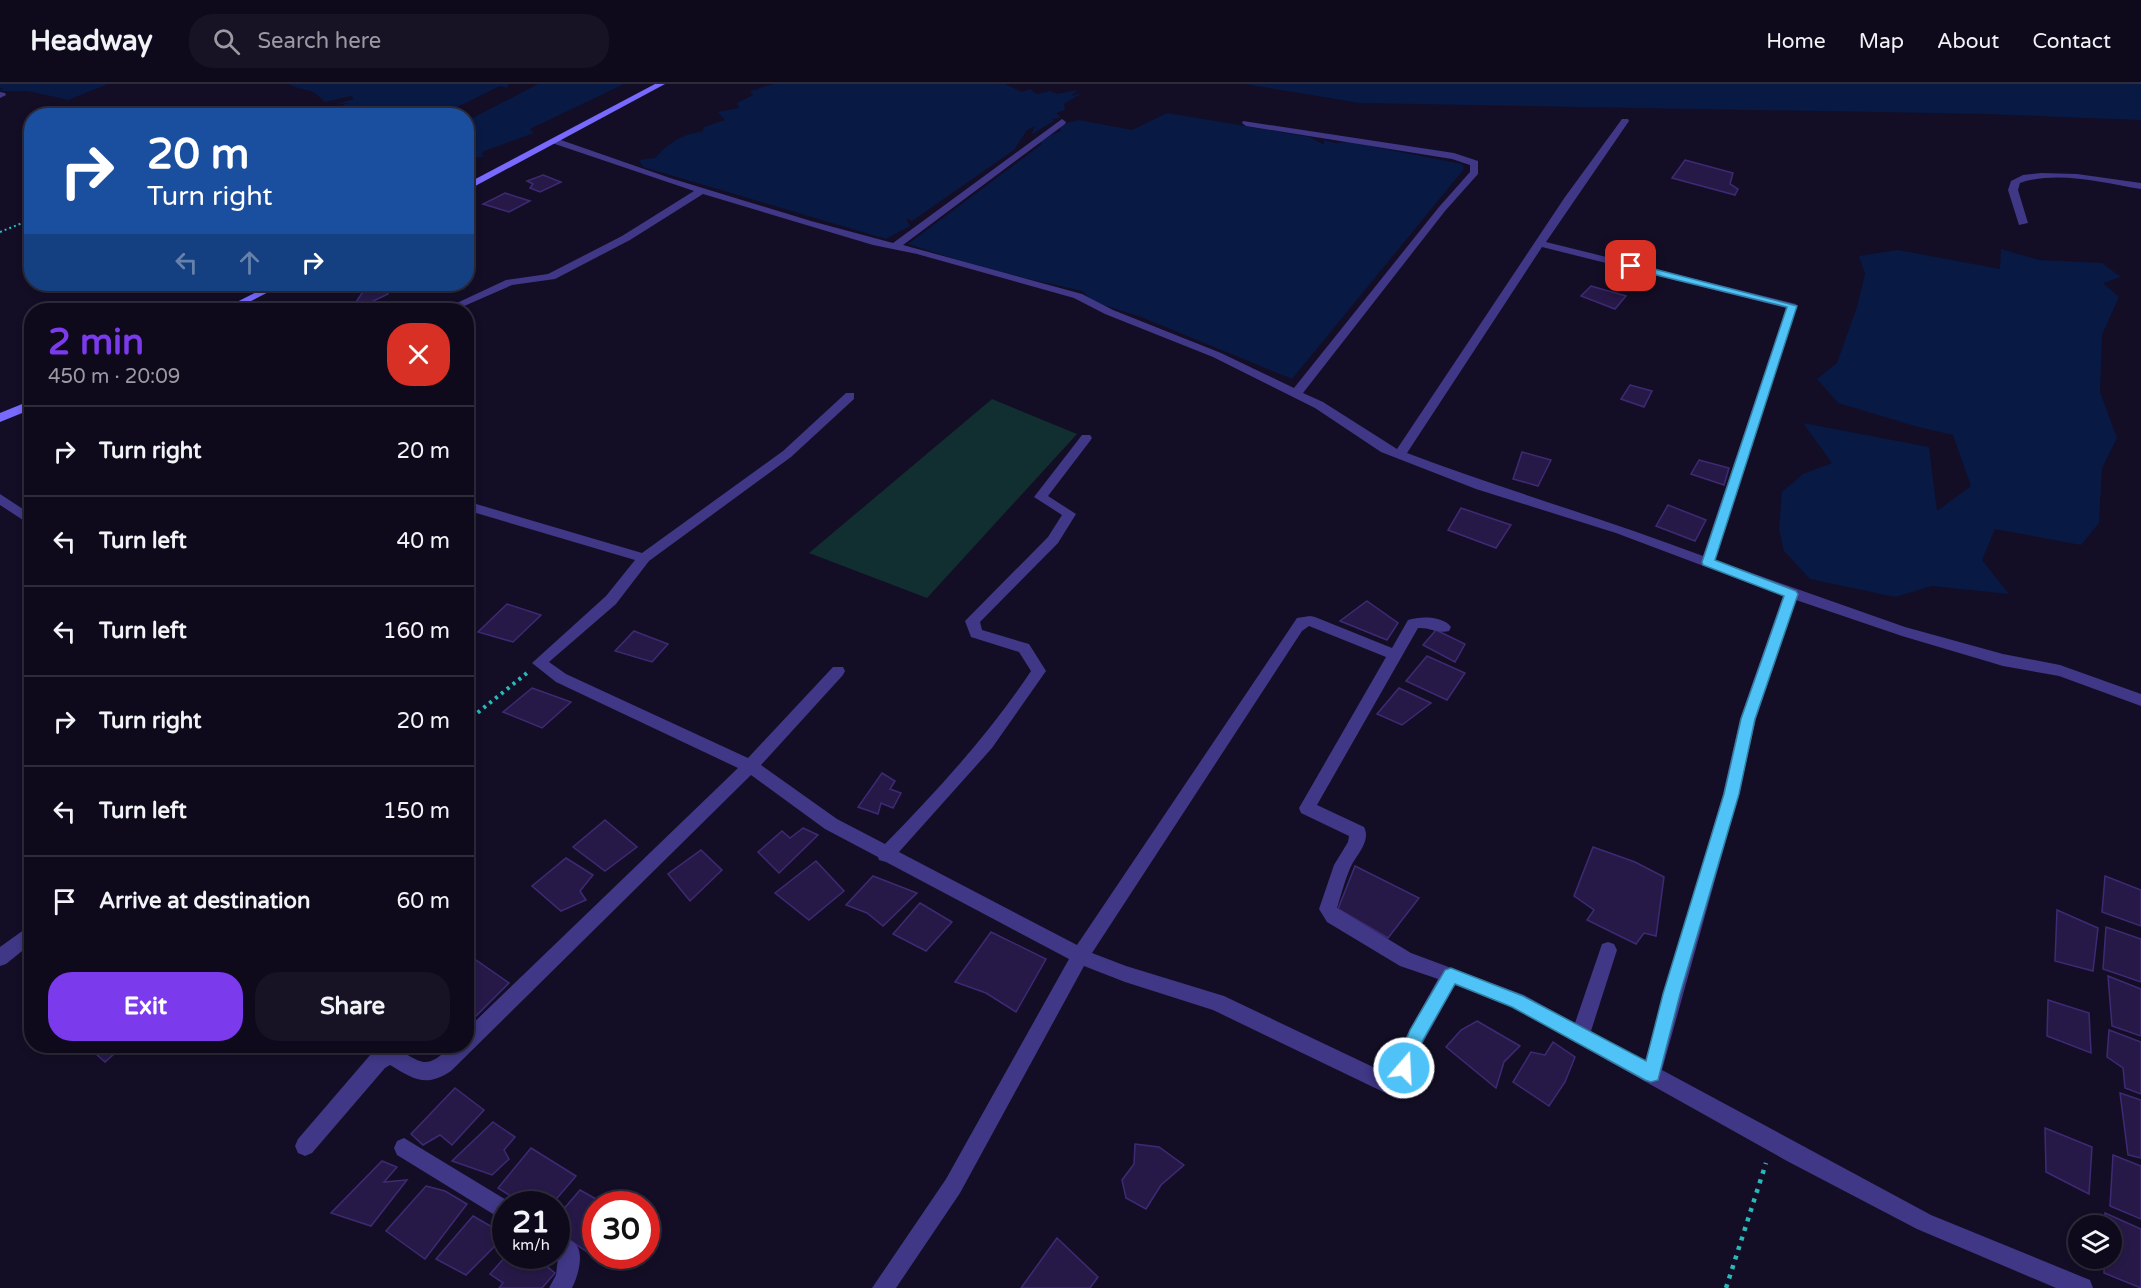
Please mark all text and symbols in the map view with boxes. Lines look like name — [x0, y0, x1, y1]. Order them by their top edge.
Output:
search box — [189, 14, 609, 68]
text: Headway — [30, 24, 153, 58]
icon: search — [210, 25, 243, 58]
text: Search here — [258, 28, 381, 54]
text: Home — [1766, 29, 1826, 54]
text: Map — [1859, 29, 1904, 54]
text: About — [1937, 29, 1999, 54]
text: Contact — [2032, 29, 2111, 54]
text: 20 m — [147, 129, 249, 180]
icon: right — [48, 132, 126, 210]
text: Turn right — [147, 180, 273, 213]
pin — [1605, 240, 1656, 291]
icon: left — [170, 246, 203, 279]
icon: ahead — [233, 246, 266, 279]
icon: right — [296, 246, 329, 279]
icon: arrive — [1614, 249, 1647, 282]
text: 2 min — [48, 321, 144, 364]
button: close — [387, 323, 450, 386]
text: 450 m · 20:09 — [48, 365, 180, 389]
icon: right — [48, 435, 81, 468]
text: Turn right — [99, 438, 201, 464]
text: 20 m — [396, 438, 450, 464]
icon: left — [48, 525, 81, 558]
text: Turn left — [99, 528, 187, 554]
text: 40 m — [396, 528, 450, 554]
icon: left — [48, 615, 81, 648]
text: Turn left — [99, 618, 187, 644]
text: 160 m — [383, 618, 450, 644]
icon: right — [48, 705, 81, 738]
text: Turn right — [99, 708, 201, 734]
text: 20 m — [396, 708, 450, 734]
icon: left — [48, 795, 81, 828]
text: Turn left — [99, 798, 187, 824]
text: 150 m — [383, 798, 450, 824]
icon: arrive — [48, 885, 81, 918]
text: Arrive at destination — [99, 888, 310, 914]
text: 60 m — [396, 888, 450, 914]
button: Exit — [48, 972, 243, 1041]
button: Share — [255, 972, 450, 1041]
position arrow — [1372, 1036, 1436, 1100]
speed limit sign: 30 — [582, 1191, 660, 1269]
text: 21 — [512, 1204, 550, 1241]
map controls — [2068, 1215, 2122, 1269]
button: layers — [2068, 1215, 2122, 1269]
text: km/h — [512, 1236, 550, 1254]

